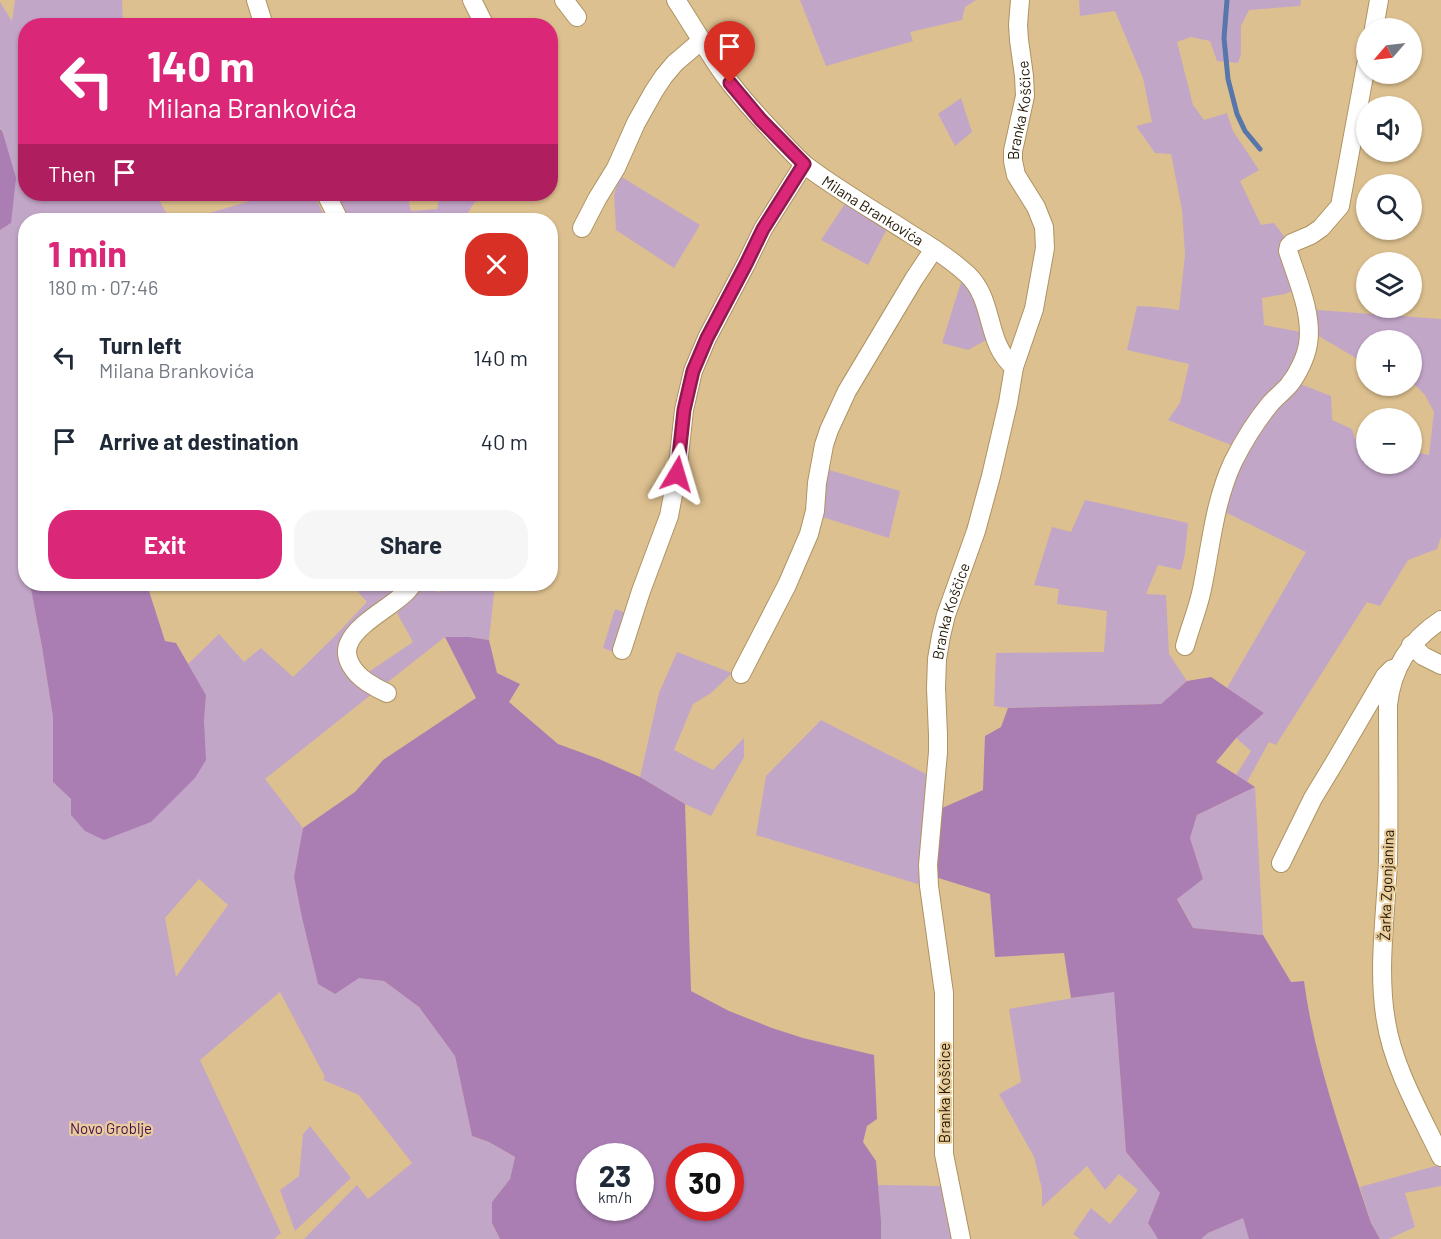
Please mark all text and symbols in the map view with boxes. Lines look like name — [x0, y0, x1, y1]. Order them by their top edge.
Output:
north arrow — [1356, 18, 1422, 84]
map controls — [1356, 18, 1422, 474]
pin — [704, 21, 755, 83]
icon: arrive — [713, 30, 746, 63]
text: 140 m — [147, 40, 255, 90]
icon: left — [48, 42, 126, 120]
street label: Branka Koščice — [1004, 60, 1034, 160]
text: Milana Brankovića — [147, 91, 357, 123]
button: sound — [1356, 96, 1422, 162]
icon: arrive — [108, 156, 141, 189]
text: Then — [48, 160, 96, 186]
street label: Milana Brankovića — [819, 171, 927, 249]
button: search — [1356, 174, 1422, 240]
text: 1 min — [48, 231, 127, 274]
button: close — [465, 233, 528, 296]
button: layers — [1356, 252, 1422, 318]
text: 180 m · 07:46 — [48, 275, 158, 299]
button: + — [1356, 330, 1422, 396]
text: Turn left — [99, 332, 182, 358]
icon: left — [48, 341, 81, 374]
text: 140 m — [473, 344, 528, 370]
text: Milana Brankovića — [99, 358, 254, 382]
button: − — [1356, 408, 1422, 474]
icon: arrive — [48, 425, 81, 458]
text: Arrive at destination — [99, 428, 298, 454]
text: 40 m — [481, 428, 528, 454]
position arrow — [645, 442, 709, 506]
button: Exit — [48, 510, 282, 579]
button: Share — [294, 510, 528, 579]
street label: Branka Koščice — [928, 560, 973, 661]
street label: Žarka Zgonjanina — [1375, 829, 1397, 941]
street label: Branka Koščice — [935, 1043, 953, 1143]
park label: Novo Groblje — [70, 1119, 152, 1137]
speed limit sign: 30 — [666, 1143, 744, 1221]
text: 23 — [599, 1157, 631, 1193]
text: km/h — [598, 1188, 632, 1206]

